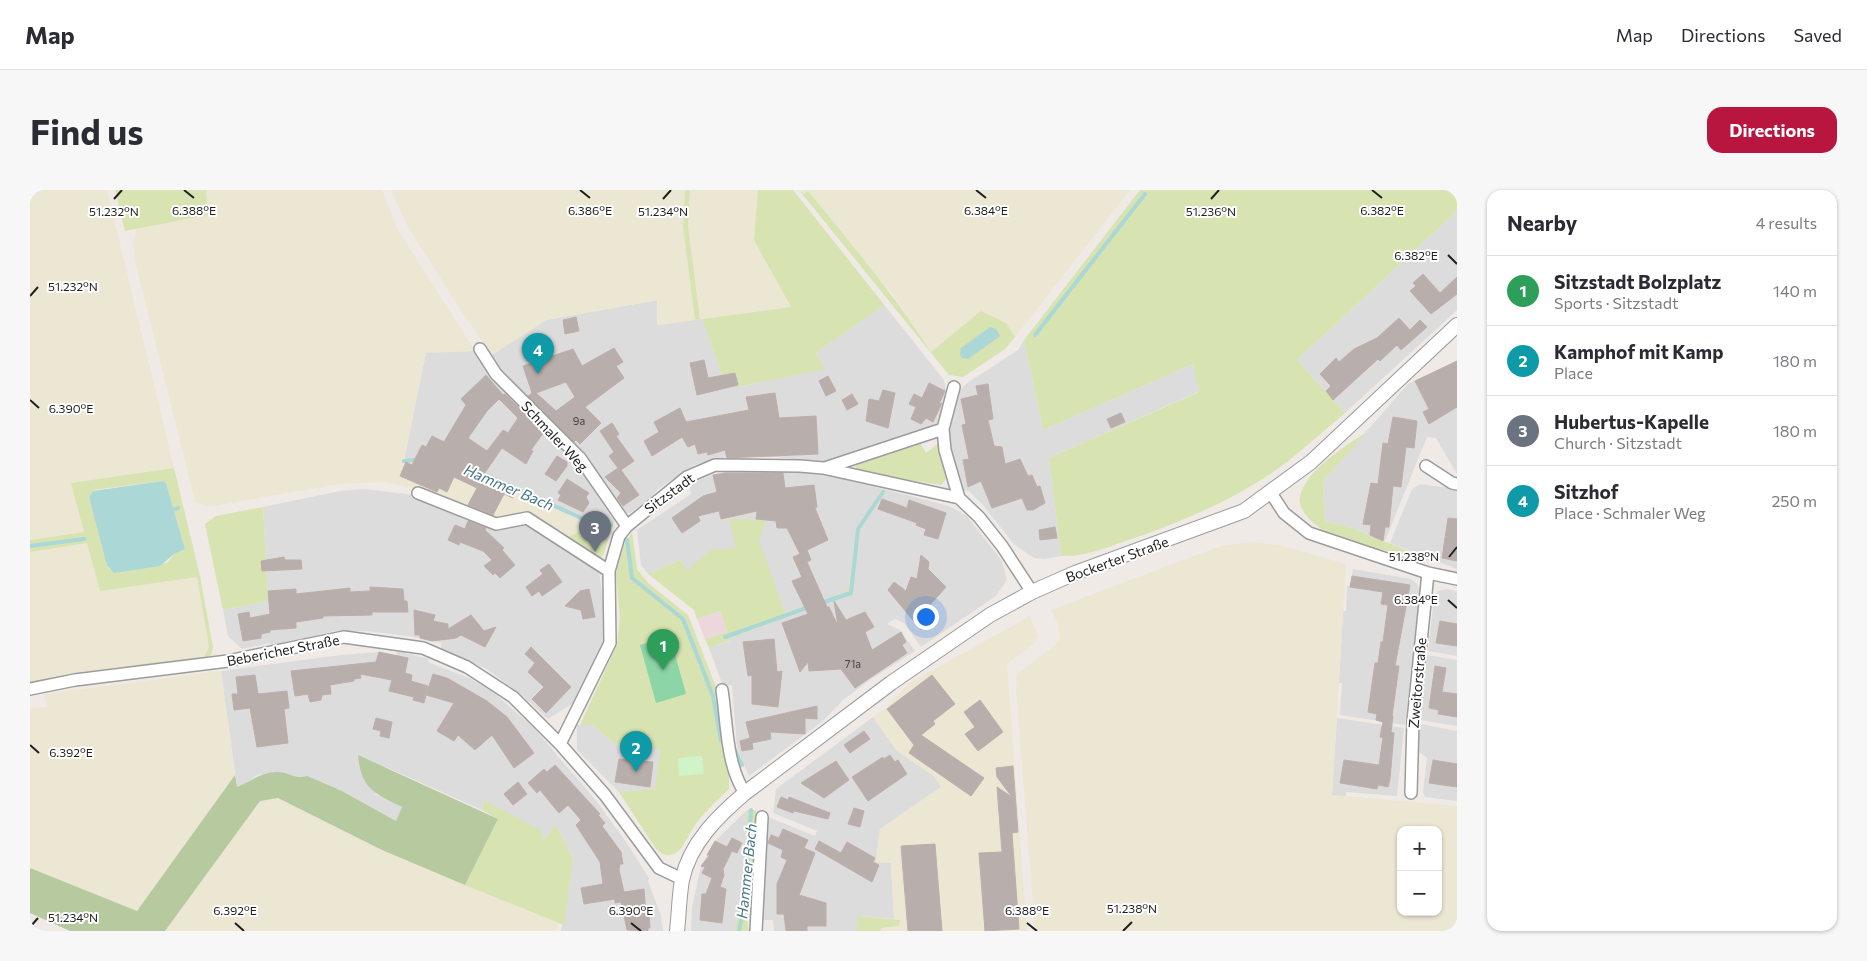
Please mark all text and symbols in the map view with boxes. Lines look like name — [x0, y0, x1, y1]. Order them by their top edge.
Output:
text: Map — [25, 20, 75, 49]
text: Map — [1616, 24, 1653, 46]
text: Directions — [1681, 24, 1765, 46]
text: Saved — [1793, 24, 1842, 46]
button: Directions — [1707, 107, 1837, 153]
text: Find us — [30, 109, 144, 152]
text: 6.388°E — [172, 203, 216, 217]
text: 6.386°E — [568, 203, 612, 217]
text: 6.384°E — [964, 203, 1008, 217]
text: 6.382°E — [1360, 203, 1404, 217]
text: 51.232°N — [89, 204, 139, 218]
text: 51.234°N — [638, 204, 688, 218]
text: 51.236°N — [1186, 204, 1236, 218]
text: Nearby — [1507, 210, 1577, 235]
text: 4 results — [1756, 213, 1817, 232]
text: 6.382°E — [1394, 248, 1438, 262]
text: Sitzstadt Bolzplatz — [1554, 270, 1721, 293]
text: 51.232°N — [48, 279, 98, 293]
text: 1 — [1519, 281, 1527, 300]
text: 140 m — [1773, 281, 1817, 300]
text: Sports · Sitzstadt — [1554, 293, 1679, 312]
pin: 4 — [522, 333, 554, 374]
text: Kamphof mit Kamp — [1554, 340, 1723, 363]
text: 2 — [1518, 351, 1528, 370]
text: 180 m — [1773, 351, 1817, 370]
text: Place — [1554, 363, 1593, 382]
street label: Schmaler Weg — [518, 397, 592, 475]
text: 6.390°E — [49, 401, 93, 415]
text: Hubertus-Kapelle — [1554, 410, 1709, 433]
house number: 9a — [573, 414, 585, 427]
text: 3 — [1518, 421, 1528, 440]
text: 180 m — [1773, 421, 1817, 440]
text: Church · Sitzstadt — [1554, 433, 1682, 452]
water label: Hammer Bach — [461, 460, 557, 514]
street label: Sitzstadt — [641, 469, 698, 517]
text: Sitzhof — [1554, 480, 1619, 503]
text: 4 — [1518, 491, 1528, 510]
text: 250 m — [1771, 491, 1817, 510]
text: Place · Schmaler Weg — [1554, 503, 1706, 522]
pin: 3 — [579, 511, 611, 552]
street label: Bockerter Straße — [1063, 532, 1171, 586]
text: 51.238°N — [1389, 549, 1439, 563]
text: 6.384°E — [1394, 592, 1438, 606]
your location — [913, 604, 939, 630]
pin: 1 — [647, 629, 679, 670]
street label: Bebericher Straße — [225, 631, 341, 669]
street label: Zweitorstraße — [1405, 637, 1429, 729]
house number: 71a — [845, 657, 861, 670]
pin: 2 — [620, 731, 652, 772]
text: 6.392°E — [49, 745, 93, 759]
water label: Hammer Bach — [732, 823, 760, 919]
map controls — [1397, 826, 1442, 916]
button: + — [1397, 826, 1442, 871]
button: − — [1397, 871, 1442, 916]
text: 51.238°N — [1107, 901, 1157, 915]
text: 6.392°E — [213, 903, 257, 917]
text: 6.390°E — [609, 903, 653, 917]
text: 6.388°E — [1005, 903, 1049, 917]
text: 51.234°N — [48, 910, 98, 924]

